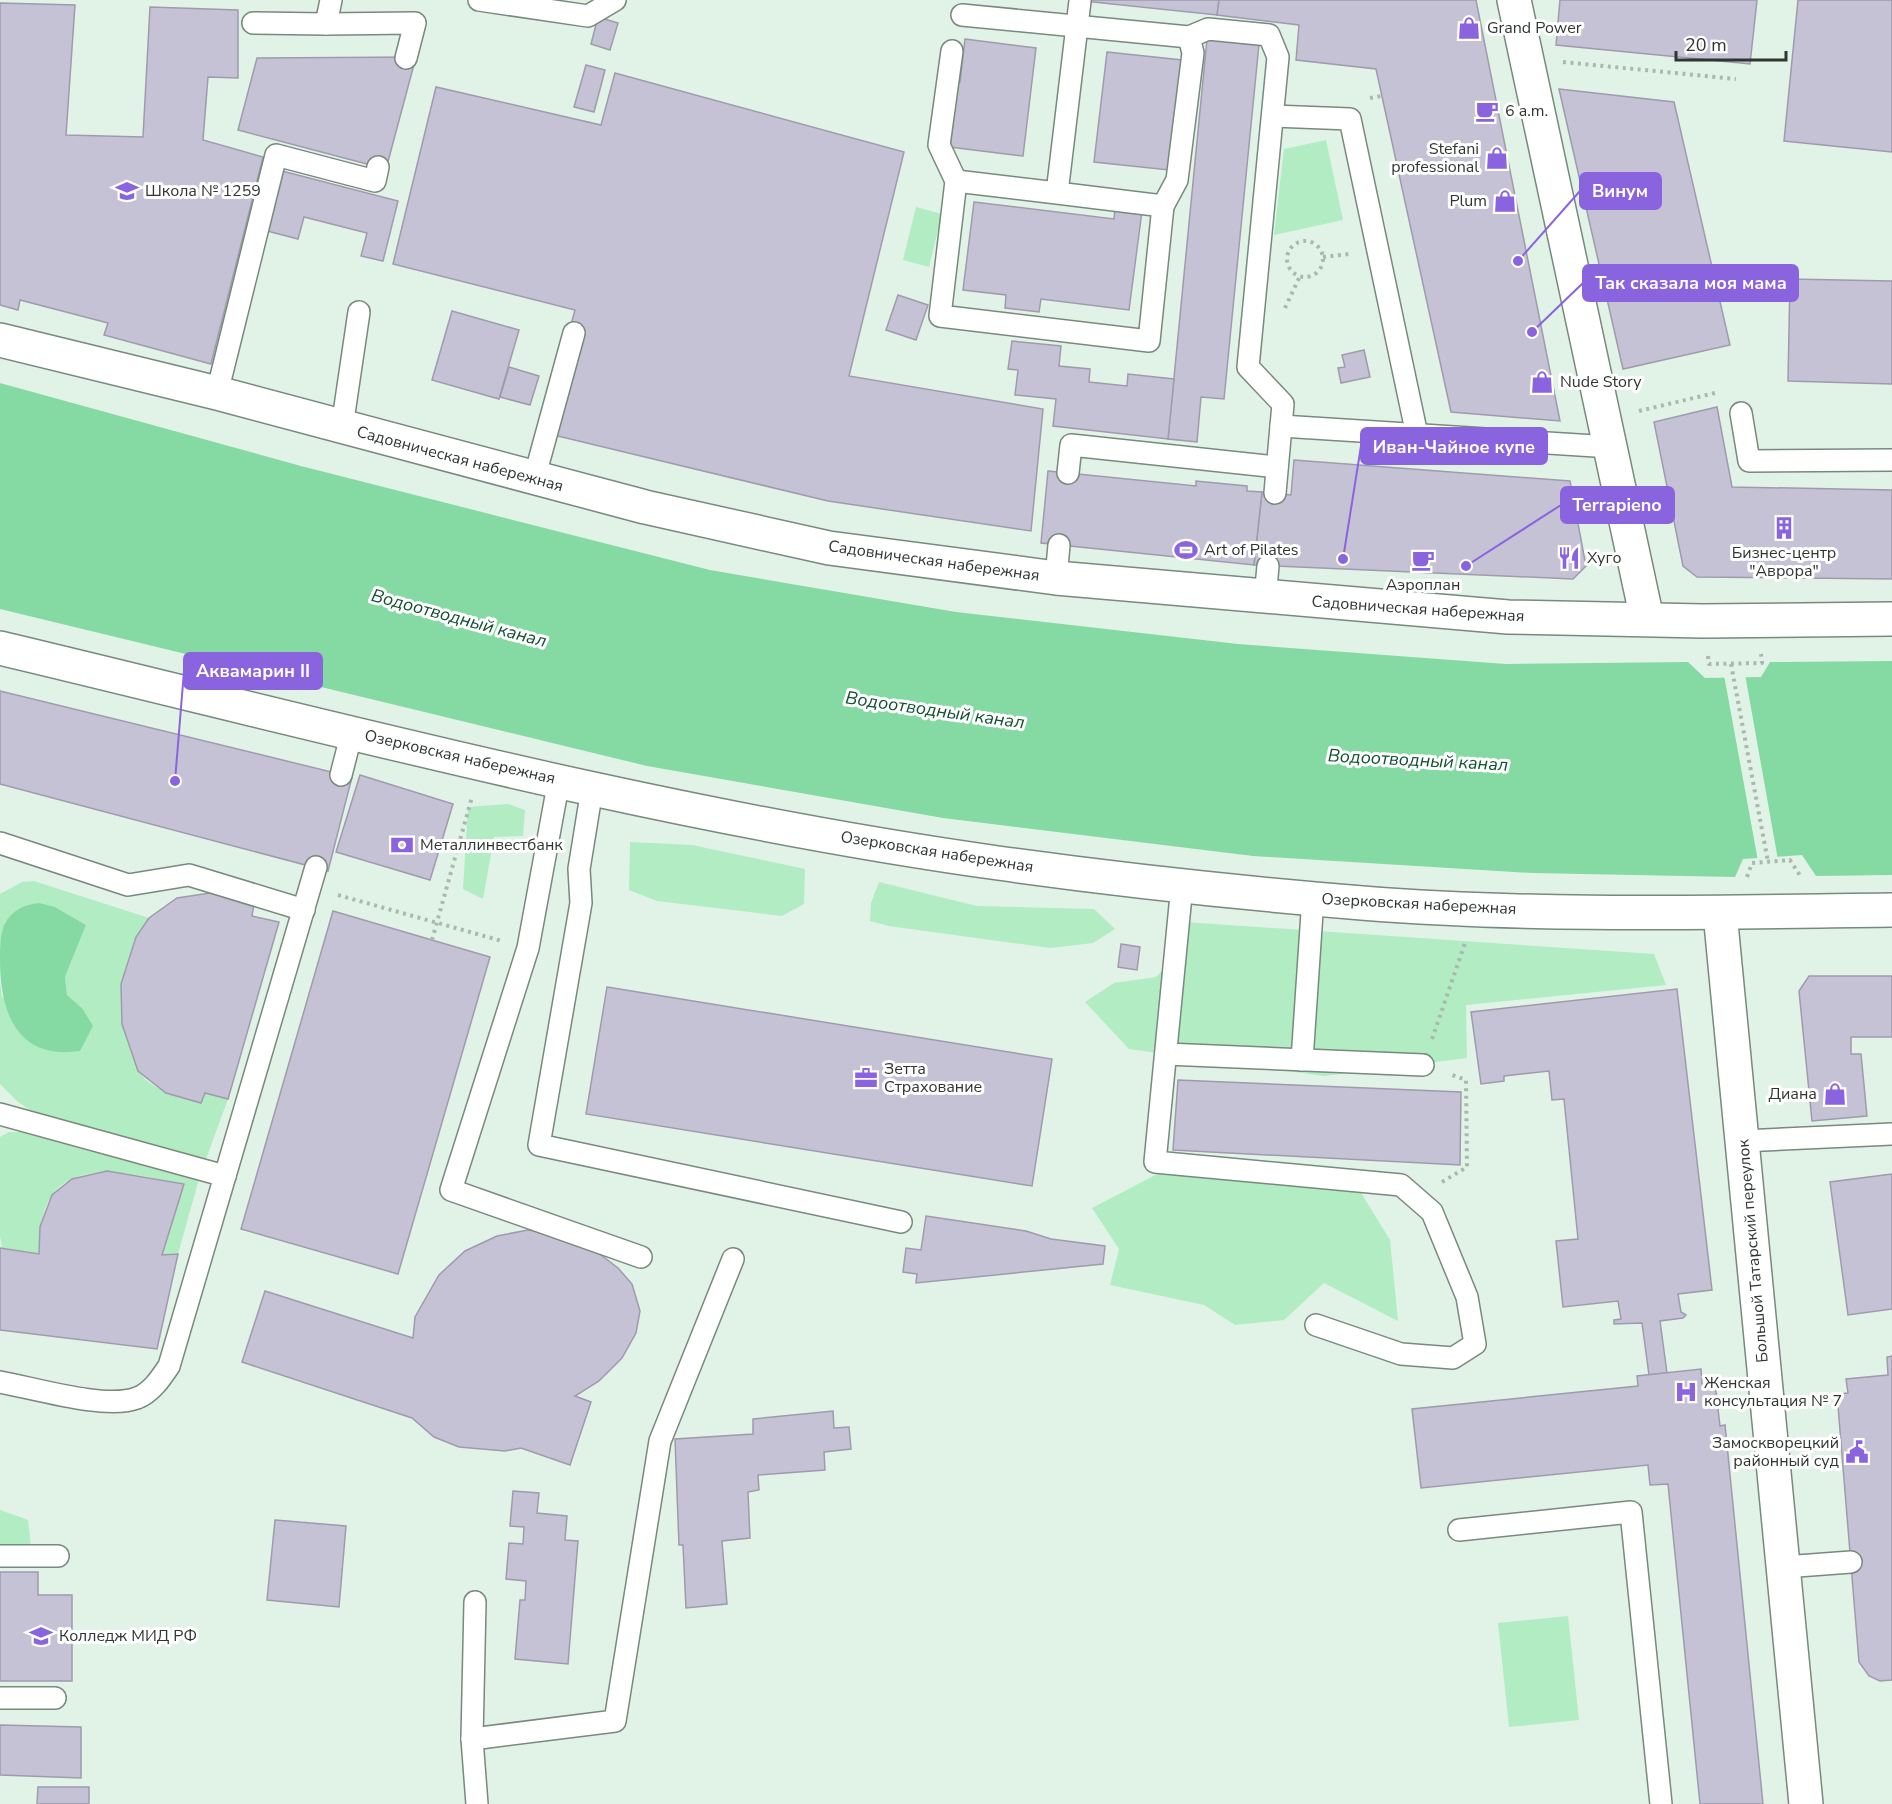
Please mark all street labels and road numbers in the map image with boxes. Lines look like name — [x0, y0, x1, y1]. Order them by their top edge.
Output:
street label: Садовническая набережная — [354, 421, 566, 497]
street label: Садовническая набережная — [827, 535, 1041, 587]
street label: Садовническая набережная — [1311, 591, 1525, 627]
street label: Озерковская набережная — [362, 724, 558, 790]
street label: Озерковская набережная — [839, 826, 1035, 878]
street label: Озерковская набережная — [1321, 888, 1517, 920]
street label: Большой Татарский переулок — [1732, 1138, 1774, 1364]

